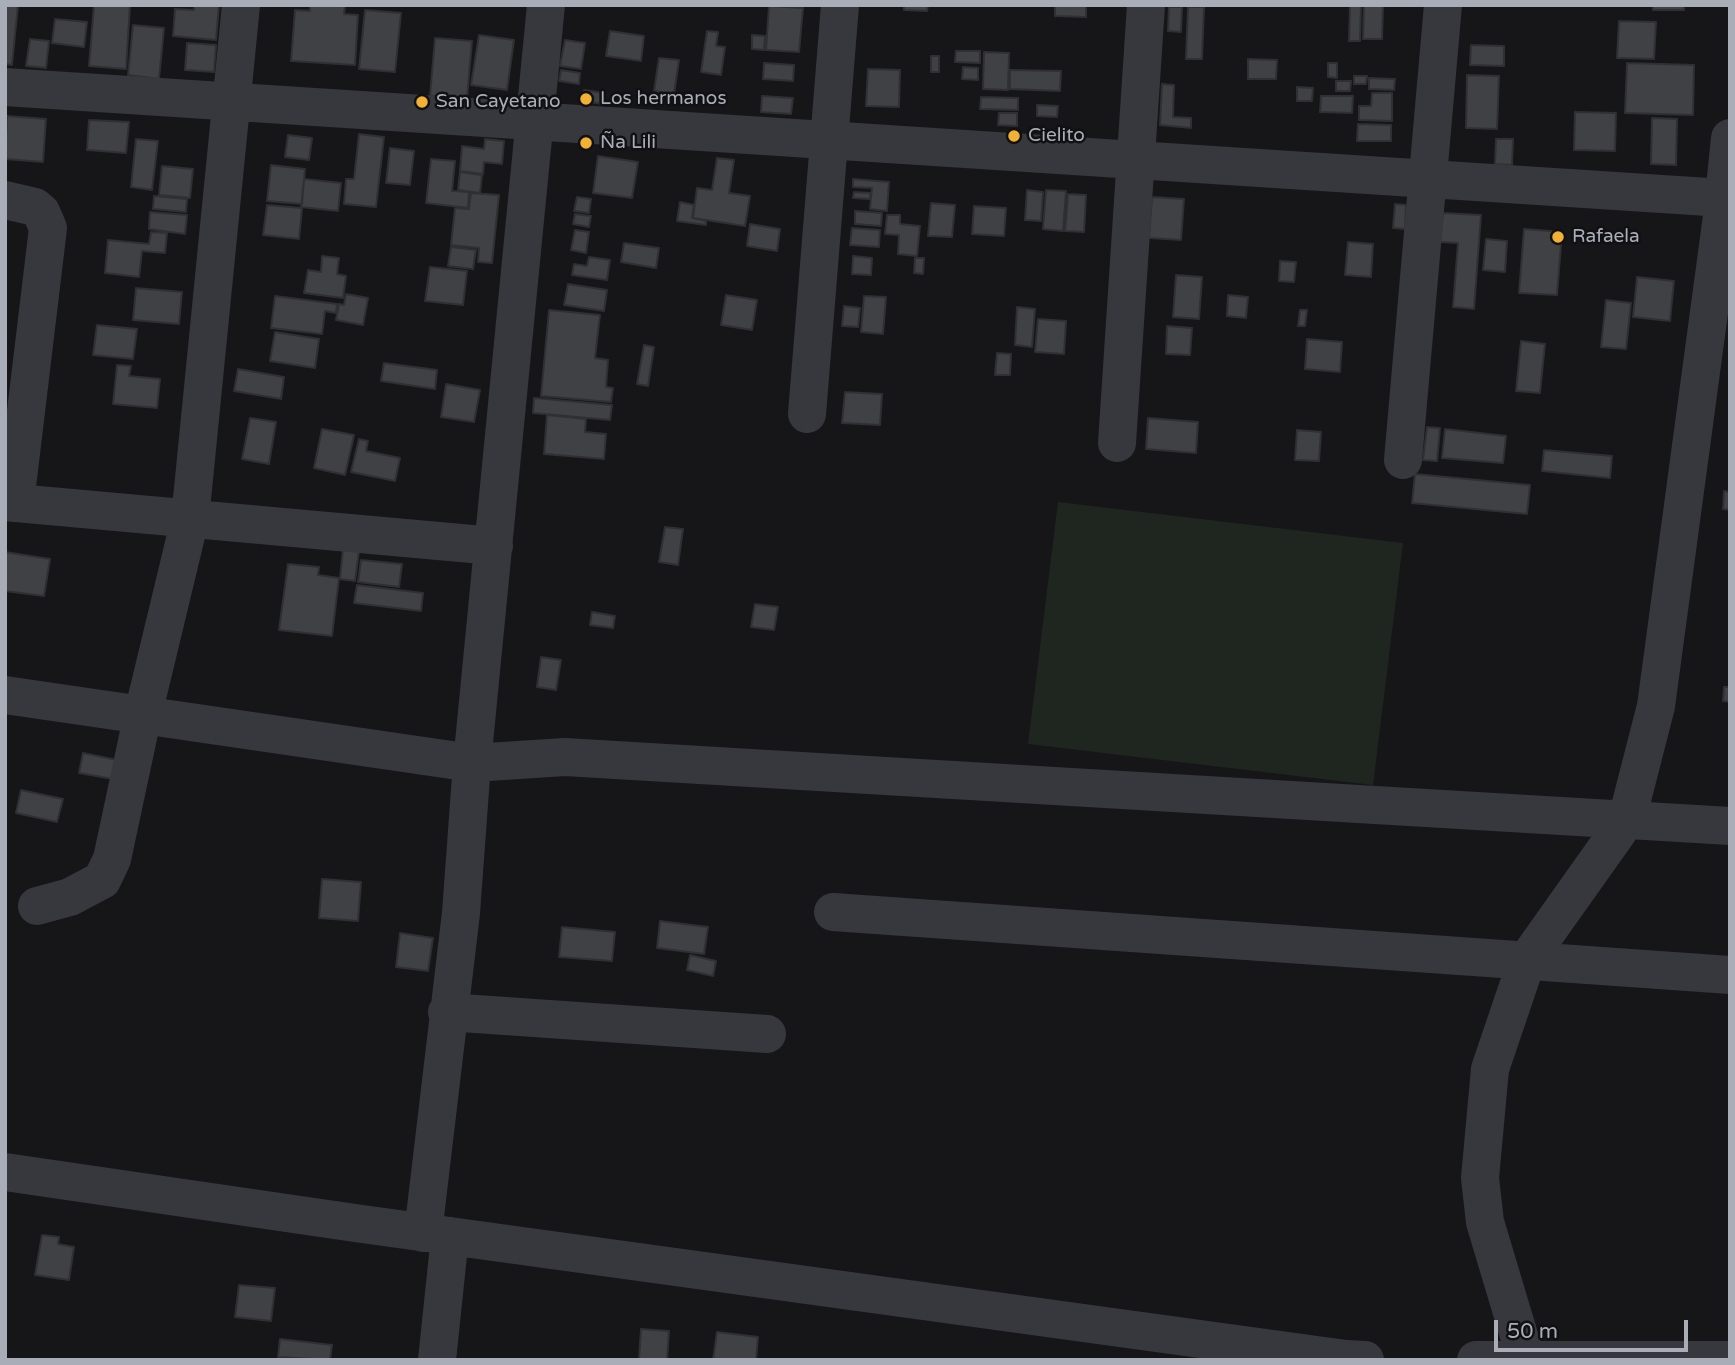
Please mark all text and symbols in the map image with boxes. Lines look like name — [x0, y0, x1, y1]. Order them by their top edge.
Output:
place label: Los hermanos — [600, 88, 727, 110]
place label: San Cayetano — [436, 91, 560, 113]
marker: Los hermanos — [578, 91, 594, 107]
marker: San Cayetano — [414, 94, 430, 110]
place label: Cielito — [1028, 125, 1085, 147]
marker: Cielito — [1006, 128, 1022, 144]
place label: Ña Lili — [600, 132, 656, 154]
marker: Ña Lili — [578, 135, 594, 151]
place label: Rafaela — [1572, 226, 1640, 248]
marker: Rafaela — [1550, 229, 1566, 245]
scale bar — [1497, 1306, 1691, 1350]
text: 50 m — [1507, 1319, 1558, 1344]

